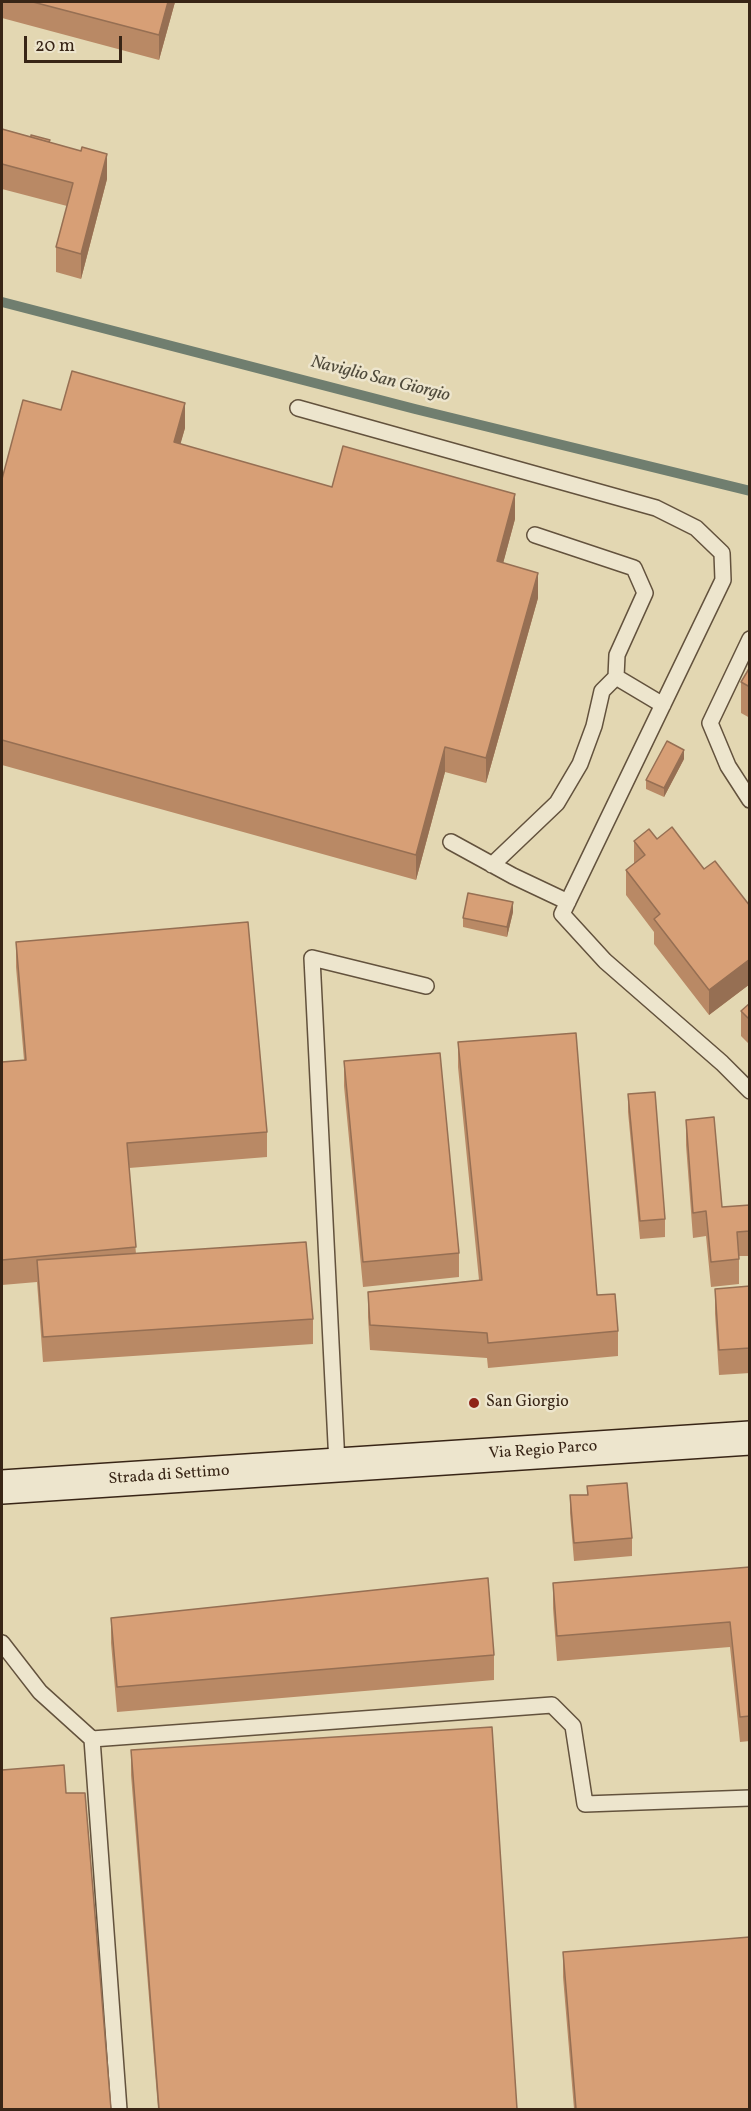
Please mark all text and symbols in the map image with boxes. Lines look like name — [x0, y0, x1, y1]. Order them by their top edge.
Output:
scale bar — [27, 24, 124, 62]
text: 20 m — [35, 34, 75, 59]
water label: Naviglio San Giorgio — [308, 352, 452, 408]
place label: San Giorgio — [486, 1393, 569, 1413]
marker: San Giorgio — [467, 1396, 481, 1410]
street label: Via Regio Parco — [488, 1438, 598, 1464]
street label: Strada di Settimo — [108, 1462, 230, 1490]

